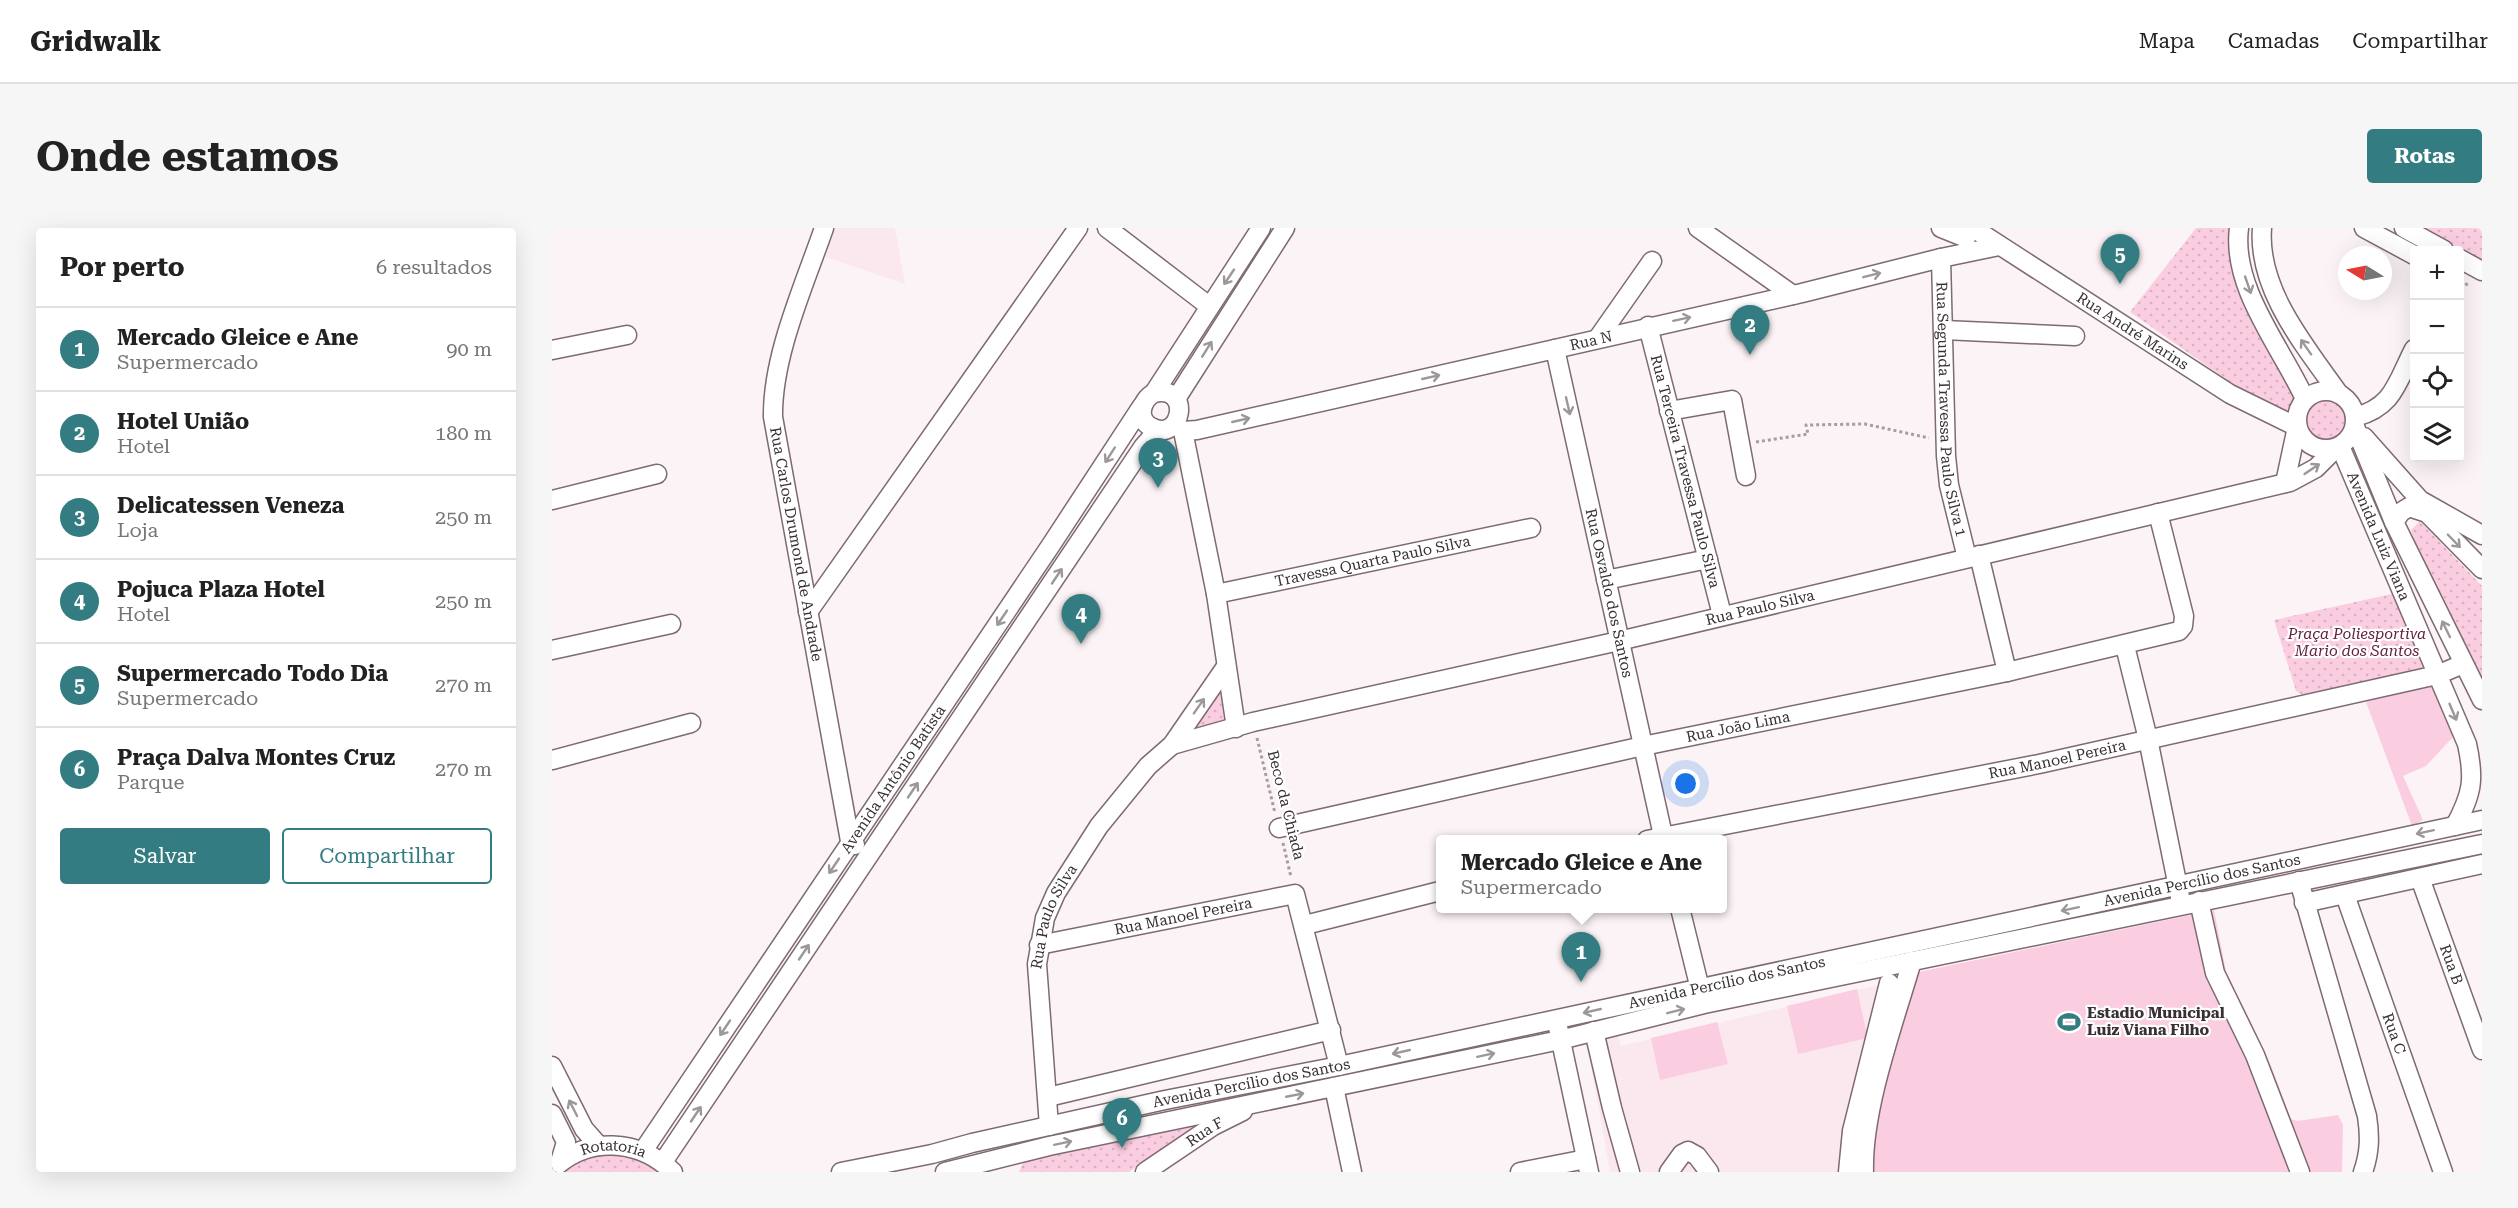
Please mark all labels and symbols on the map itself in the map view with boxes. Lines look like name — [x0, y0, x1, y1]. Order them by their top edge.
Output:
pin: 5 — [2100, 235, 2140, 284]
north arrow — [2338, 246, 2392, 300]
one-way arrow — [1223, 268, 1235, 284]
one-way arrow — [1862, 269, 1881, 281]
one-way arrow — [2243, 275, 2254, 294]
street label: Rua Segunda Travessa Paulo Silva 1 — [1933, 281, 1970, 539]
street label: Rua André Marins — [2073, 288, 2192, 374]
pin: 2 — [1730, 306, 1770, 355]
one-way arrow — [1672, 312, 1691, 324]
street label: Rua N — [1568, 327, 1614, 354]
one-way arrow — [2299, 339, 2312, 355]
one-way arrow — [1200, 341, 1213, 358]
street label: Rua Terceira Travessa Paulo Silva — [1647, 353, 1724, 590]
one-way arrow — [1421, 371, 1440, 382]
one-way arrow — [1563, 396, 1574, 415]
one-way arrow — [1230, 414, 1250, 425]
street label: Rua Carlos Drumond de Andrade — [766, 426, 826, 663]
pin: 3 — [1138, 438, 1178, 488]
one-way arrow — [1104, 446, 1116, 463]
one-way arrow — [2303, 463, 2320, 475]
street label: Avenida Luiz Viana — [2343, 469, 2414, 603]
street label: Rua Osvaldo dos Santos — [1582, 507, 1637, 679]
street label: Travessa Quarta Paulo Silva — [1273, 532, 1472, 590]
one-way arrow — [2446, 533, 2461, 548]
one-way arrow — [1051, 568, 1063, 584]
street label: Rua Paulo Silva — [1704, 586, 1816, 629]
pin: 4 — [1062, 594, 1100, 644]
one-way arrow — [996, 609, 1008, 625]
one-way arrow — [2440, 620, 2452, 638]
park label: Praça Poliesportiva Mario dos Santos — [2287, 625, 2426, 660]
one-way arrow — [1193, 699, 1205, 715]
street label: Avenida Antônio Batista — [837, 702, 949, 857]
one-way arrow — [2448, 703, 2460, 721]
street label: Rua João Lima — [1684, 707, 1792, 746]
street label: Rua Manoel Pereira — [1987, 736, 2128, 783]
street label: Beco da Chiada — [1264, 748, 1308, 862]
your location — [1671, 769, 1700, 798]
one-way arrow — [907, 782, 919, 799]
one-way arrow — [2415, 827, 2435, 838]
street label: Avenida Percílio dos Santos — [2102, 850, 2302, 910]
one-way arrow — [828, 857, 840, 874]
street label: Rua Paulo Silva — [1027, 861, 1081, 970]
street label: Rua Manoel Pereira — [1113, 894, 1254, 939]
one-way arrow — [2061, 904, 2080, 915]
pin: 1 — [1562, 932, 1600, 982]
street label: Rua B — [2436, 942, 2467, 987]
one-way arrow — [798, 944, 810, 960]
street label: Avenida Percílio dos Santos — [1627, 953, 1827, 1012]
place label: Estadio Municipal Luiz Viana Filho — [2087, 1004, 2225, 1039]
one-way arrow — [1666, 1005, 1685, 1017]
one-way arrow — [1583, 1006, 1602, 1017]
sports icon: Estadio Municipal Luiz Viana Filho — [2056, 1009, 2082, 1035]
street label: Rua C — [2379, 1011, 2410, 1057]
one-way arrow — [719, 1019, 731, 1035]
one-way arrow — [1392, 1046, 1411, 1058]
one-way arrow — [1475, 1049, 1495, 1060]
street label: Avenida Percílio dos Santos — [1151, 1055, 1352, 1111]
one-way arrow — [1284, 1089, 1304, 1100]
pin: 6 — [1102, 1098, 1142, 1148]
one-way arrow — [567, 1100, 579, 1117]
one-way arrow — [690, 1106, 702, 1122]
street label: Rua F — [1183, 1113, 1226, 1150]
street label: Rotatoria — [578, 1136, 649, 1162]
one-way arrow — [1053, 1137, 1072, 1149]

